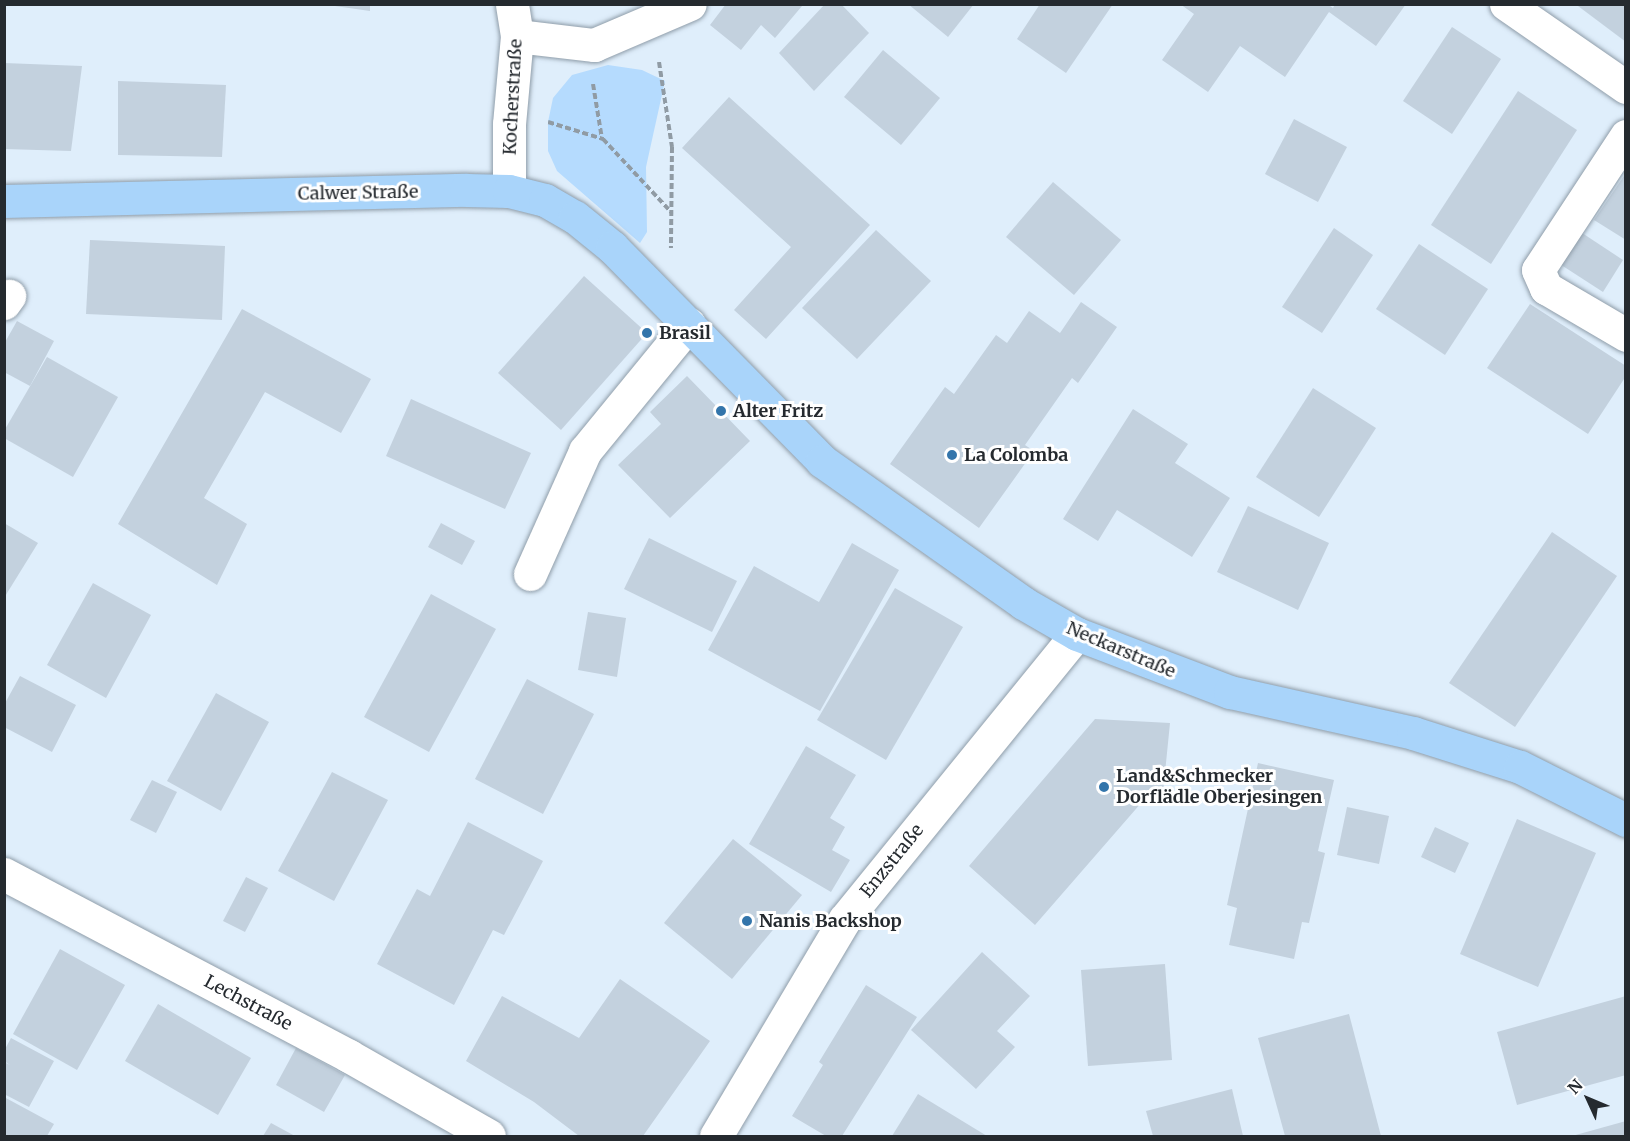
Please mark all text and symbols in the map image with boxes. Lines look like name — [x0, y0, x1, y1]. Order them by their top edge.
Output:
street label: Kocherstraße — [499, 38, 527, 156]
street label: Calwer Straße — [298, 181, 418, 205]
place label: Brasil — [659, 322, 711, 344]
marker: Brasil — [640, 326, 654, 340]
place label: Alter Fritz — [733, 400, 823, 422]
marker: Alter Fritz — [714, 404, 728, 418]
place label: La Colomba — [964, 444, 1068, 466]
marker: La Colomba — [945, 448, 959, 462]
street label: Neckarstraße — [1063, 617, 1179, 683]
place label: Land&Schmecker Dorflädle Oberjesingen — [1116, 766, 1322, 808]
marker: Land&Schmecker Dorflädle Oberjesingen — [1097, 780, 1111, 794]
street label: Enzstraße — [856, 820, 928, 902]
place label: Nanis Backshop — [759, 910, 902, 932]
marker: Nanis Backshop — [740, 914, 754, 928]
street label: Lechstraße — [200, 971, 296, 1035]
north arrow — [1558, 1069, 1618, 1129]
text: N — [1563, 1075, 1587, 1098]

